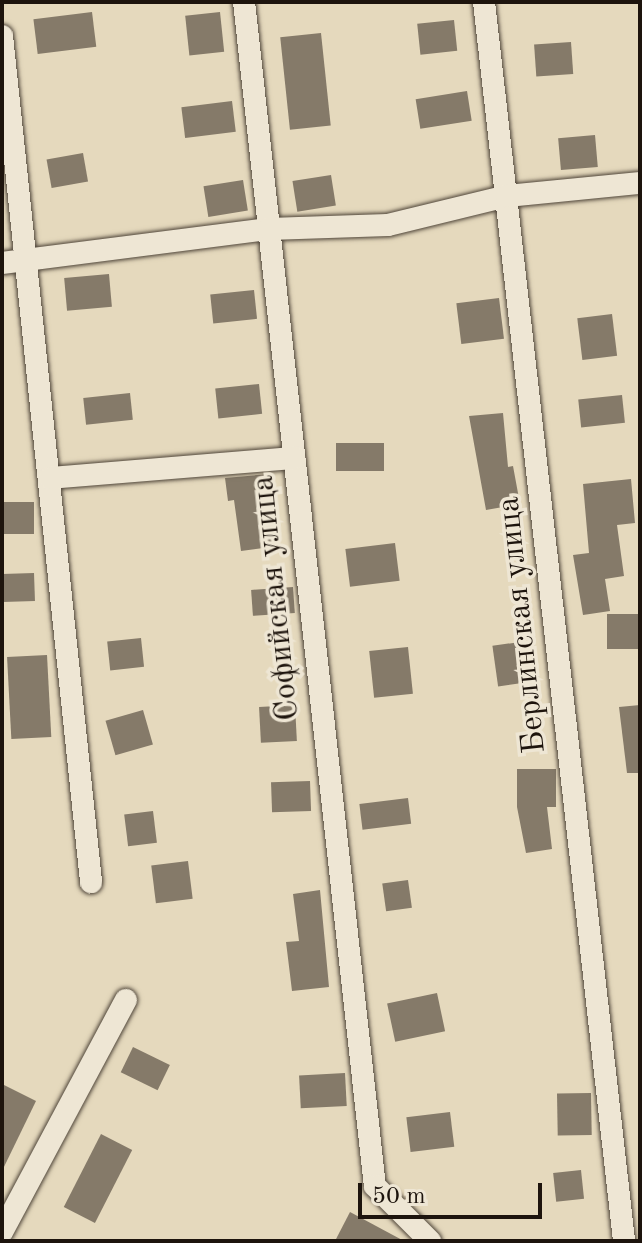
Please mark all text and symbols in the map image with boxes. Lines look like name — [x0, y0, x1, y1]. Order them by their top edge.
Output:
street label: Софийская улица — [245, 474, 309, 722]
street label: Берлинская улица — [490, 495, 556, 755]
scale bar — [362, 1167, 546, 1217]
text: 50 m — [372, 1185, 426, 1209]

